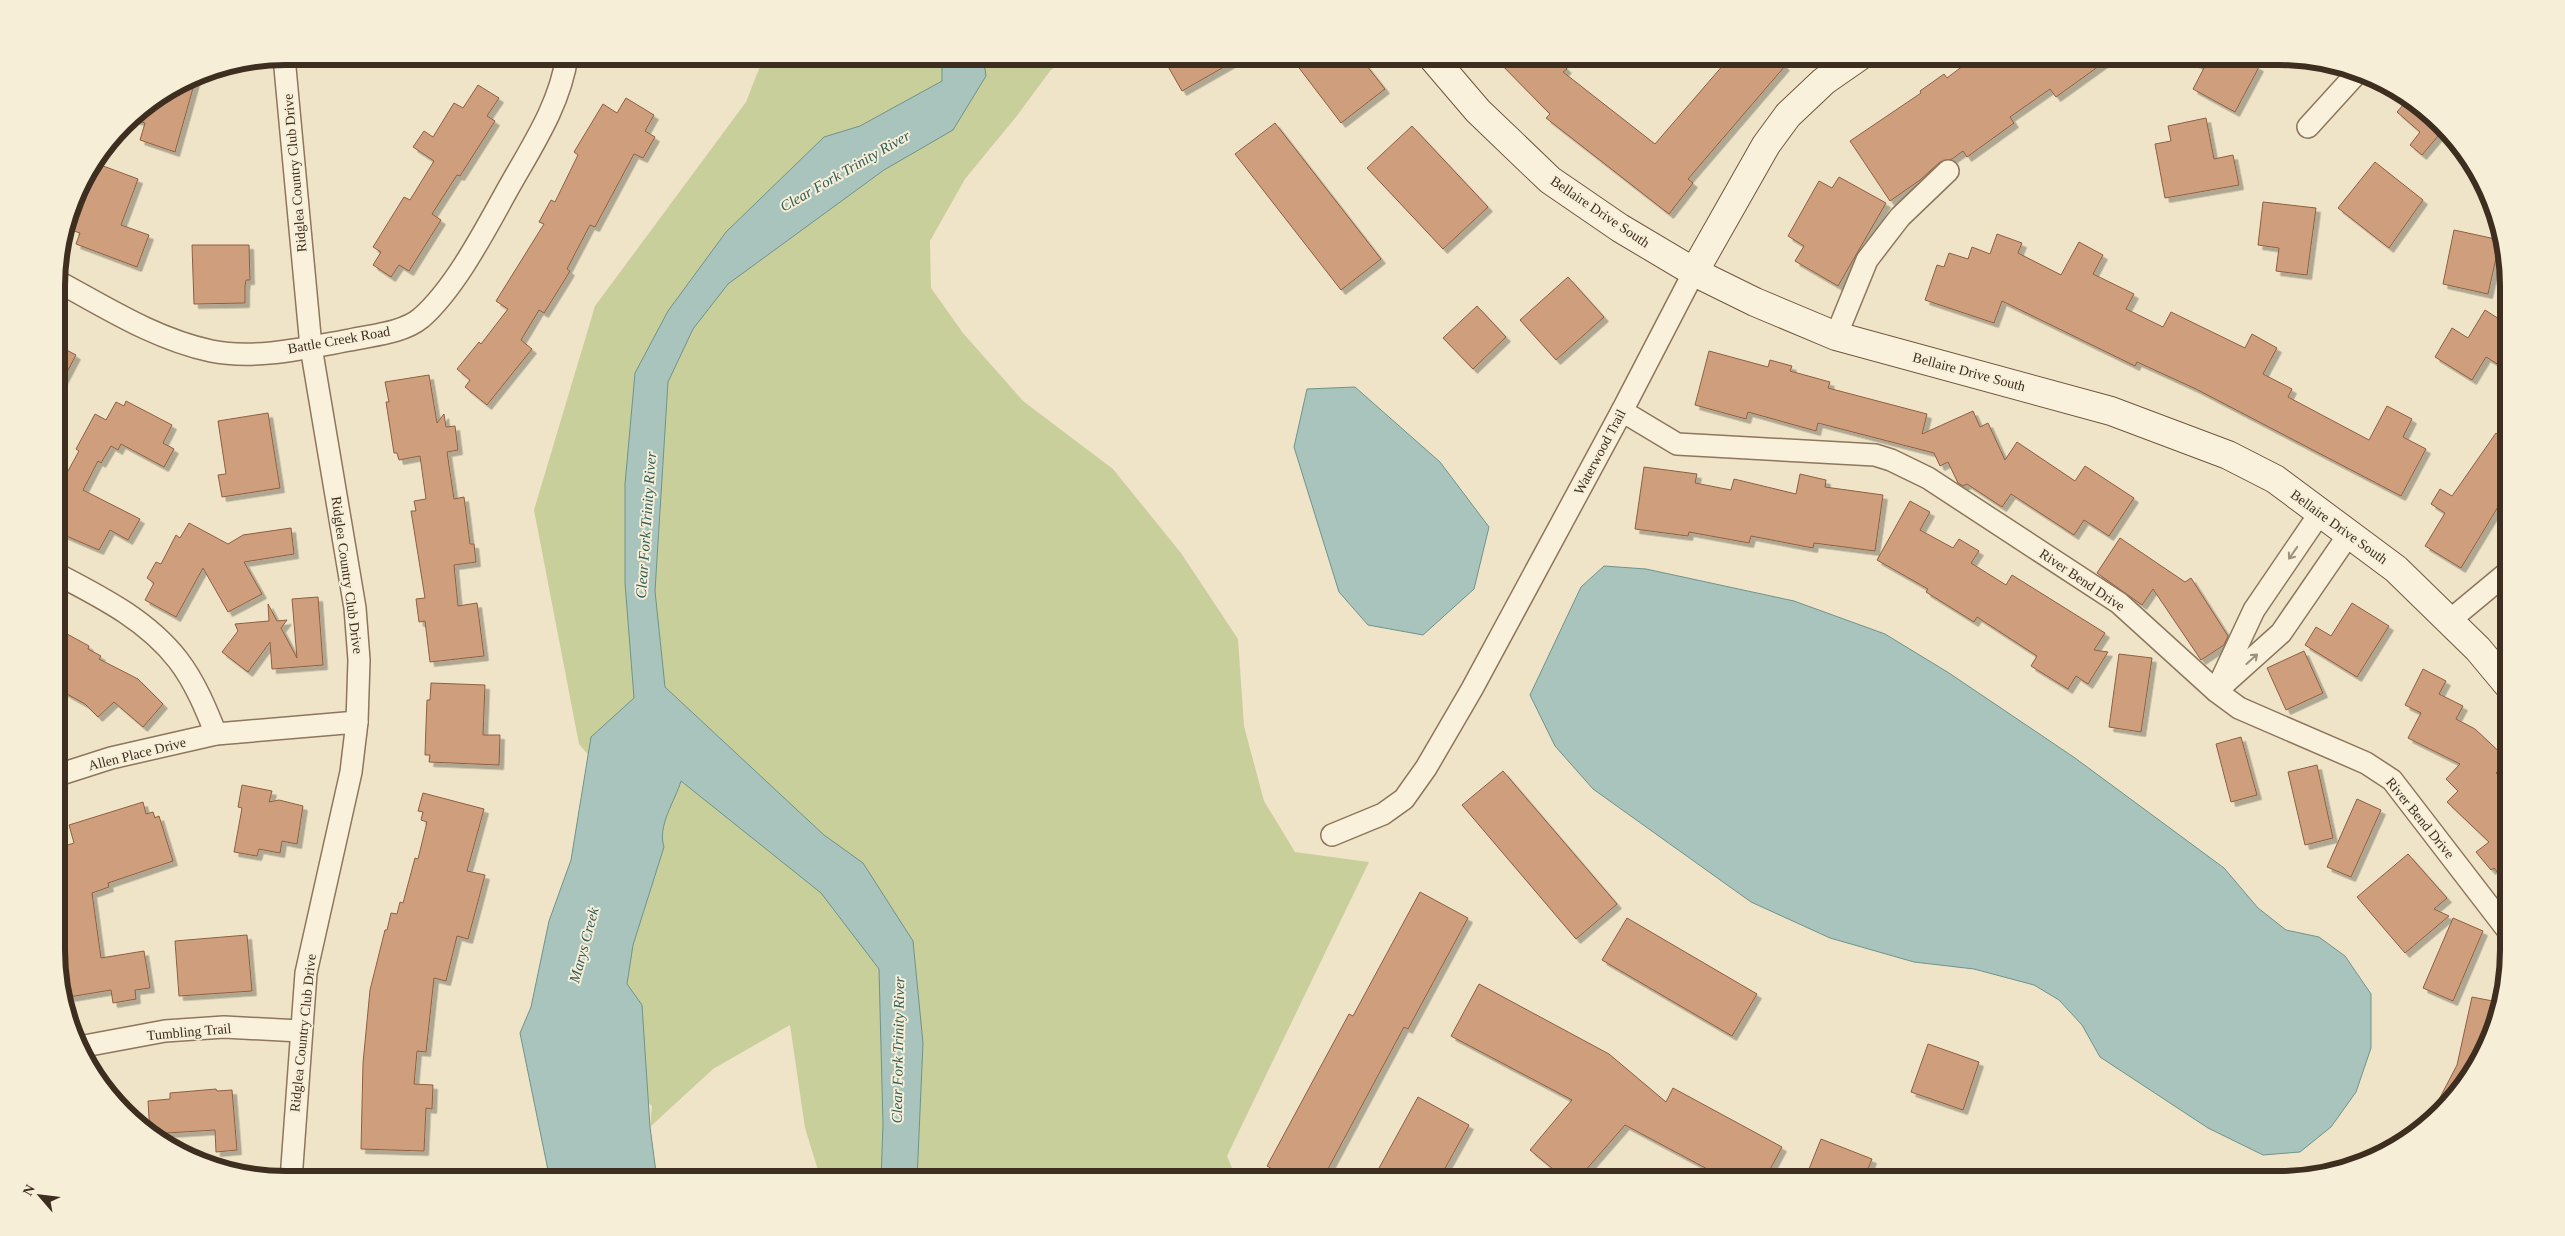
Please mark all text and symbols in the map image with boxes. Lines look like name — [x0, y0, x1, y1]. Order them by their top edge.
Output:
street label: Ridglea Country Club Drive — [281, 93, 309, 253]
water label: Clear Fork Trinity River — [777, 127, 913, 215]
street label: Bellaire Drive South — [1548, 173, 1652, 251]
street label: Battle Creek Road — [287, 324, 391, 356]
street label: Bellaire Drive South — [1911, 350, 2027, 394]
street label: Waterwood Trail — [1571, 407, 1629, 497]
water label: Clear Fork Trinity River — [633, 451, 659, 599]
street label: Bellaire Drive South — [2288, 487, 2390, 567]
street label: Ridglea Country Club Drive — [329, 495, 365, 655]
street label: River Bend Drive — [2037, 546, 2127, 614]
one-way arrow — [2288, 546, 2298, 560]
one-way arrow — [2245, 653, 2258, 665]
street label: Allen Place Drive — [87, 735, 187, 773]
street label: River Bend Drive — [2383, 775, 2457, 861]
water label: Marys Creek — [566, 905, 602, 985]
street label: Ridglea Country Club Drive — [287, 953, 319, 1113]
water label: Clear Fork Trinity River — [889, 976, 907, 1124]
street label: Tumbling Trail — [146, 1021, 232, 1043]
north arrow — [15, 1171, 65, 1221]
text: N — [20, 1182, 38, 1198]

